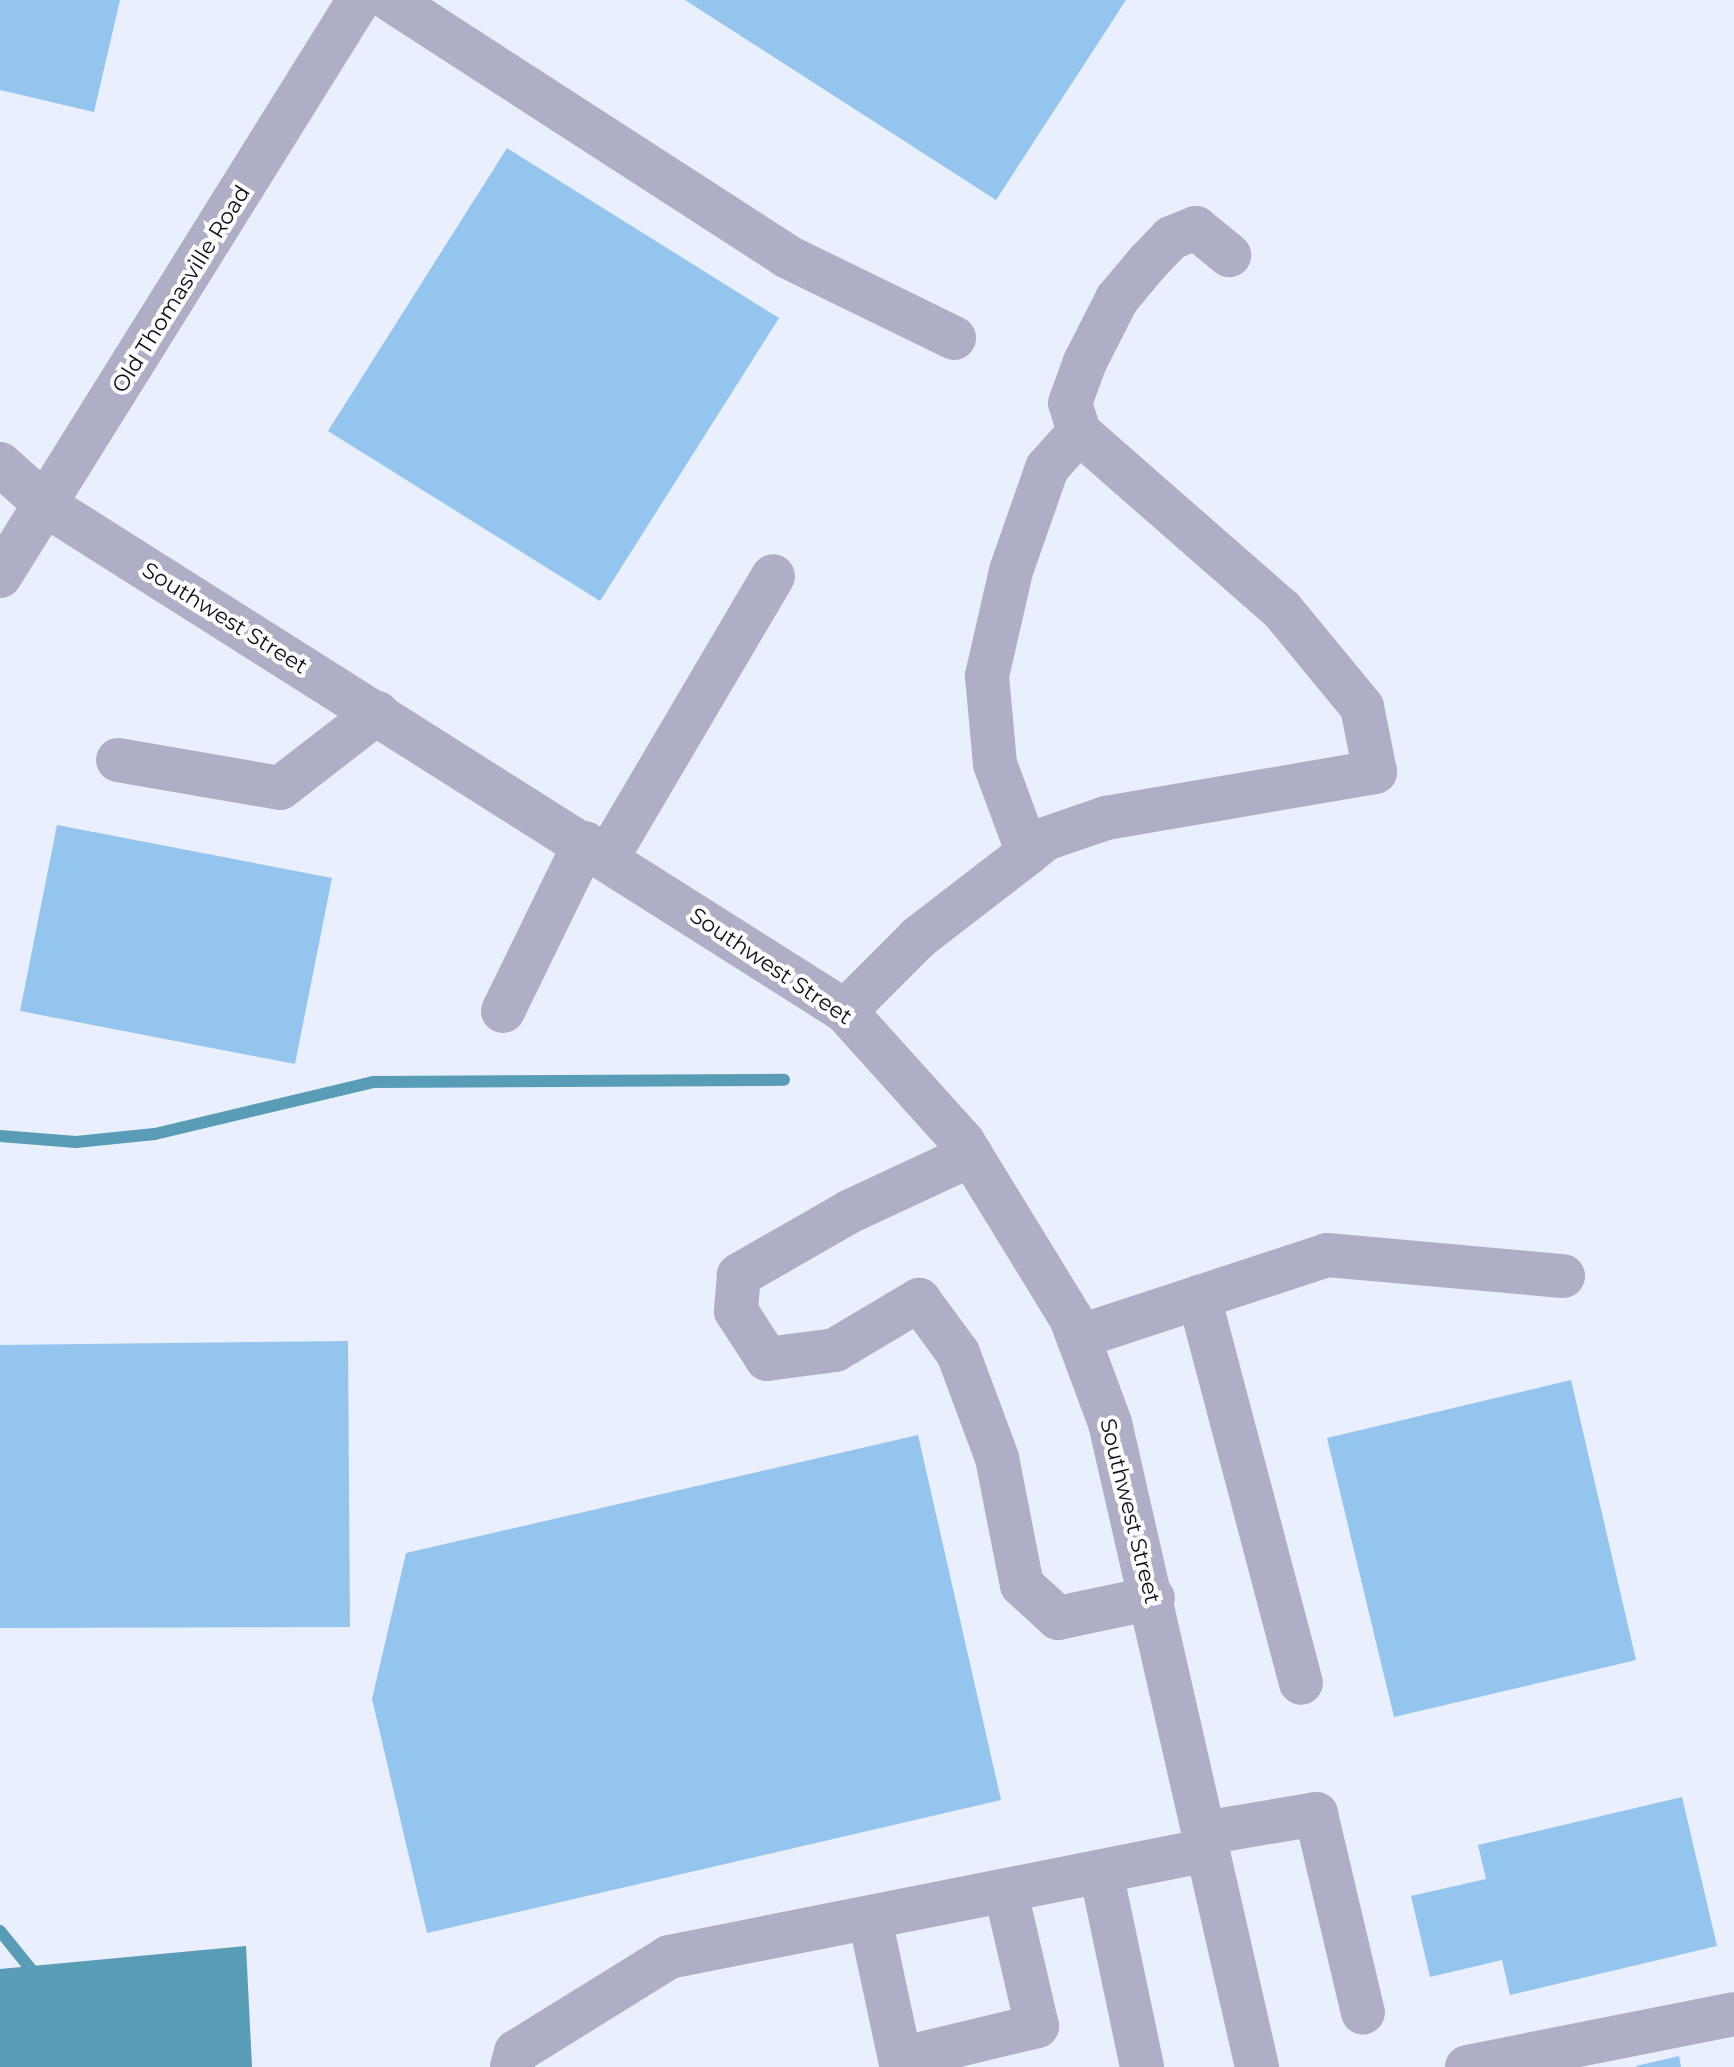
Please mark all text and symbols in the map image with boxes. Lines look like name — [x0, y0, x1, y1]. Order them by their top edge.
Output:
street label: Old Thomasville Road — [106, 180, 256, 398]
street label: Southwest Street — [137, 556, 313, 680]
street label: Southwest Street — [685, 902, 857, 1030]
street label: Southwest Street — [1094, 1416, 1166, 1606]

